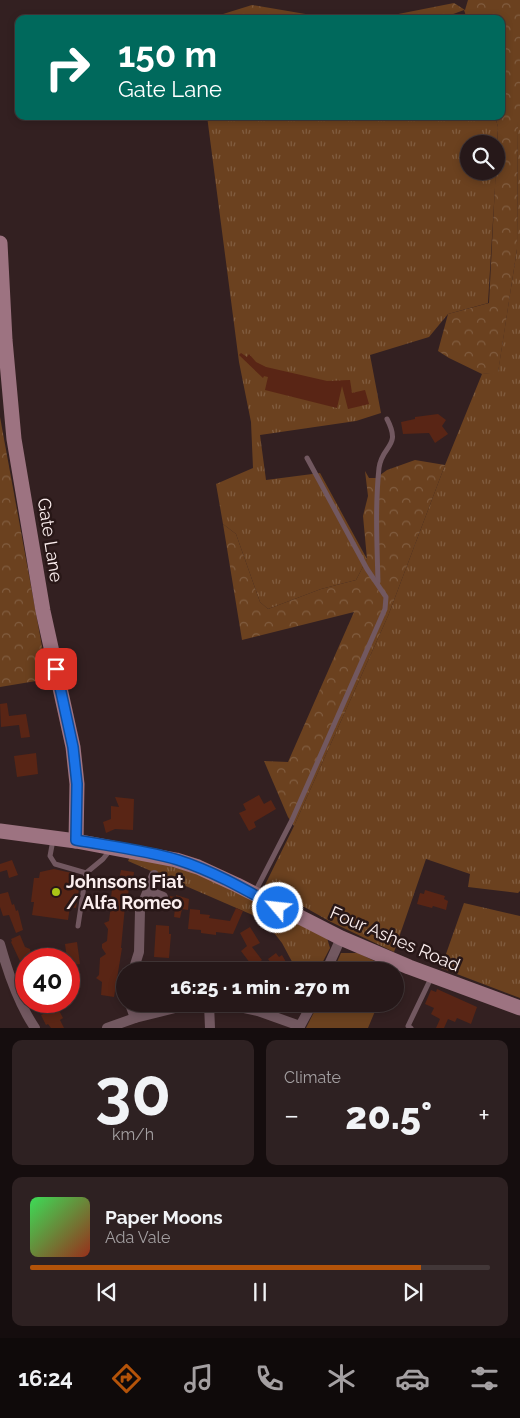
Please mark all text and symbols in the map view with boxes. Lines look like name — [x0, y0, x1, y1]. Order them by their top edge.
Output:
text: 150 m — [118, 34, 217, 75]
icon: right — [35, 35, 100, 100]
text: Gate Lane — [118, 76, 222, 102]
map controls — [460, 135, 505, 180]
button: search — [460, 135, 505, 180]
street label: Gate Lane — [33, 496, 68, 584]
pin — [35, 648, 77, 690]
icon: arrive — [42, 655, 70, 683]
place label: Johnsons Fiat / Alfa Romeo — [66, 871, 183, 913]
position arrow — [251, 881, 303, 933]
marker: Johnsons Fiat / Alfa Romeo — [50, 886, 62, 898]
street label: Four Ashes Road — [327, 902, 464, 975]
speed limit sign: 40 — [15, 948, 80, 1013]
text: 16:25 · 1 min · 270 m — [170, 976, 350, 998]
text: 30 — [95, 1054, 171, 1130]
text: Climate — [284, 1068, 341, 1087]
text: 20.5° — [345, 1093, 432, 1138]
text: − — [284, 1099, 299, 1132]
text: + — [478, 1099, 490, 1132]
text: km/h — [112, 1125, 154, 1144]
text: Paper Moons — [105, 1206, 223, 1228]
text: Ada Vale — [105, 1228, 170, 1247]
icon: previous — [93, 1278, 121, 1306]
icon: pause — [246, 1278, 274, 1306]
icon: next — [399, 1278, 427, 1306]
icon: directions — [109, 1361, 144, 1396]
icon: music — [181, 1361, 216, 1396]
icon: phone — [252, 1361, 287, 1396]
icon: climate — [324, 1361, 359, 1396]
icon: car — [395, 1361, 430, 1396]
icon: filters — [467, 1361, 502, 1396]
text: 16:24 — [18, 1365, 73, 1391]

